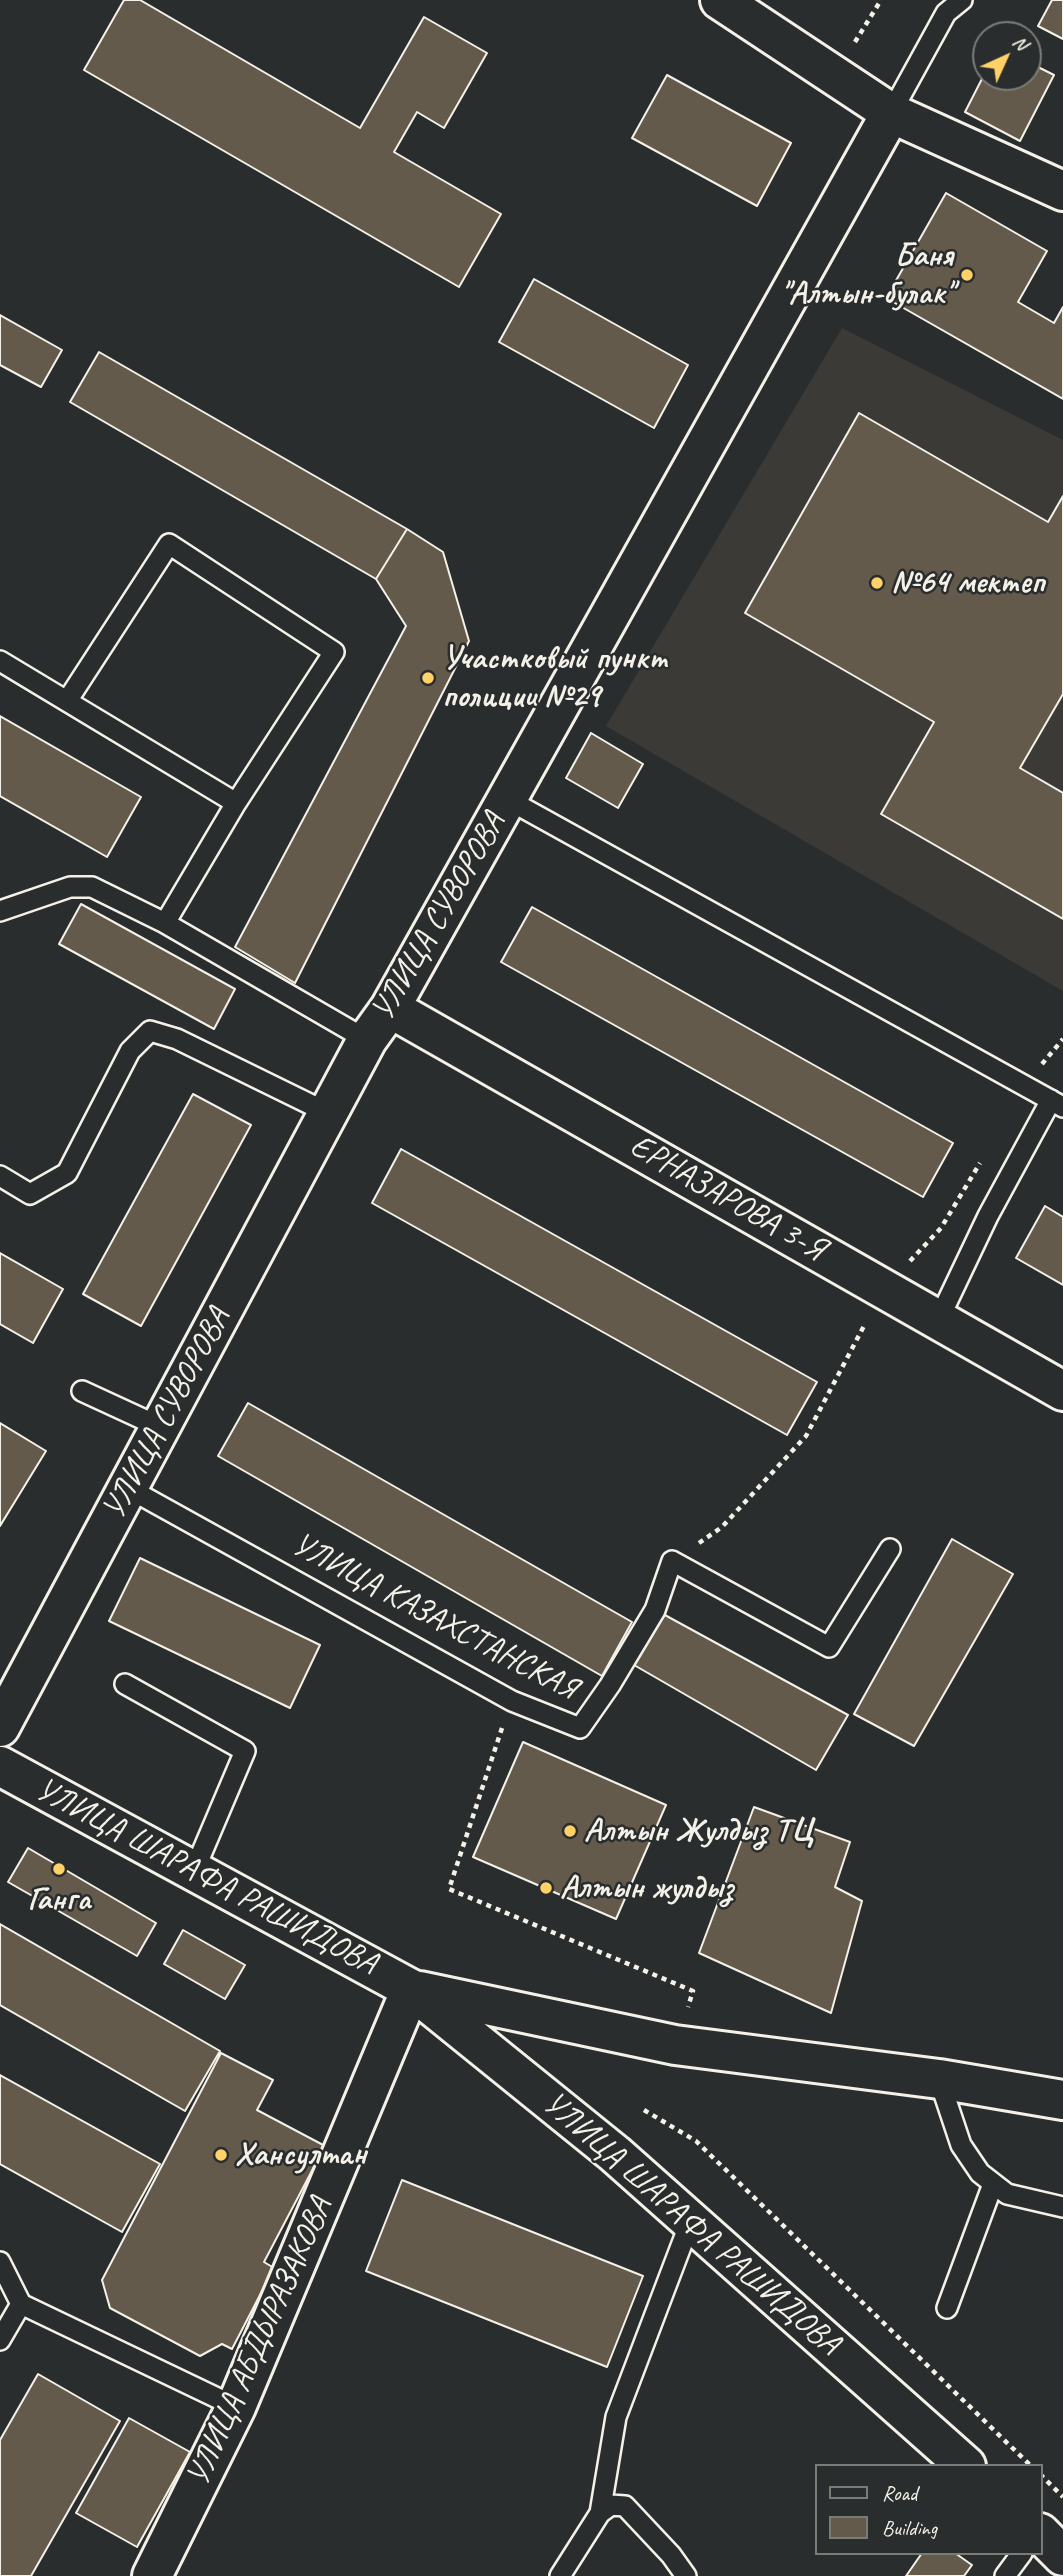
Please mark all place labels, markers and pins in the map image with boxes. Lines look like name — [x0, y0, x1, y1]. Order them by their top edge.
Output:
place label: Баня "Алтын-булак" — [781, 236, 953, 314]
marker: Баня "Алтын-булак" — [959, 267, 975, 283]
place label: №64 мектеп — [891, 563, 1045, 603]
marker: №64 мектеп — [869, 575, 885, 591]
place label: Участковый пункт полиции №29 — [442, 639, 666, 717]
marker: Участковый пункт полиции №29 — [420, 670, 436, 686]
place label: Алтын Жулдыз ТЦ — [584, 1811, 814, 1851]
marker: Алтын Жулдыз ТЦ — [562, 1823, 578, 1839]
marker: Ганга — [51, 1861, 67, 1877]
place label: Алтын жулдыз — [560, 1868, 733, 1908]
place label: Ганга — [27, 1880, 91, 1920]
marker: Алтын жулдыз — [538, 1880, 554, 1896]
place label: Хансултан — [235, 2135, 366, 2175]
marker: Хансултан — [213, 2147, 229, 2163]

